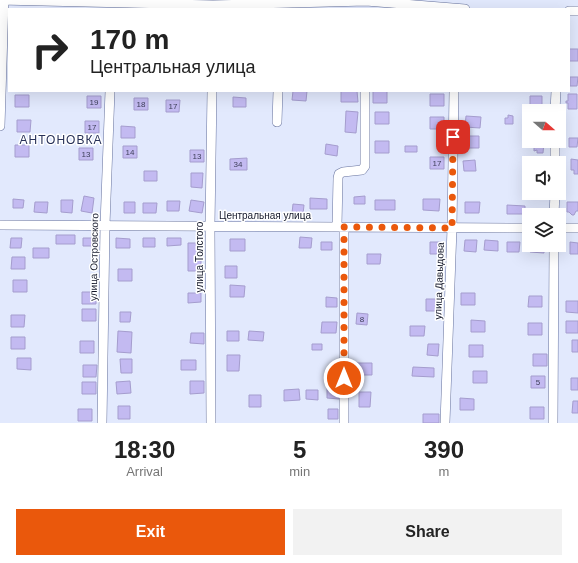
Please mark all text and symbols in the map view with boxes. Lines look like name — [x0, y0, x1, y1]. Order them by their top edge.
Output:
icon: right — [24, 24, 76, 76]
text: 170 m — [90, 24, 169, 55]
text: Центральная улица — [90, 57, 256, 77]
house number: 19 — [90, 98, 99, 107]
house number: 18 — [137, 100, 146, 109]
house number: 17 — [169, 102, 178, 111]
north arrow — [522, 104, 566, 148]
map controls — [522, 104, 566, 252]
pin — [436, 120, 470, 154]
house number: 17 — [88, 123, 97, 132]
icon: arrive — [442, 126, 464, 148]
district label: АНТОНОВКА — [20, 133, 102, 147]
house number: 14 — [126, 148, 135, 157]
house number: 13 — [82, 150, 91, 159]
house number: 13 — [193, 152, 202, 161]
button: sound — [522, 156, 566, 200]
house number: 17 — [433, 159, 442, 168]
house number: 34 — [234, 160, 243, 169]
button: layers — [522, 208, 566, 252]
street label: Центральная улица — [219, 210, 311, 221]
street label: улица Островского — [88, 212, 100, 301]
street label: улица Толстого — [194, 221, 205, 292]
street label: улица Давыдова — [432, 242, 446, 320]
house number: 8 — [360, 315, 365, 324]
position arrow — [323, 357, 365, 399]
house number: 5 — [536, 378, 541, 387]
text: 18:30 — [114, 436, 175, 463]
text: 5 — [293, 436, 306, 463]
text: 390 — [424, 436, 464, 463]
text: Arrival — [126, 464, 163, 479]
text: min — [289, 464, 310, 479]
text: m — [439, 464, 449, 479]
button: Exit — [16, 509, 285, 555]
button: Share — [293, 509, 562, 555]

